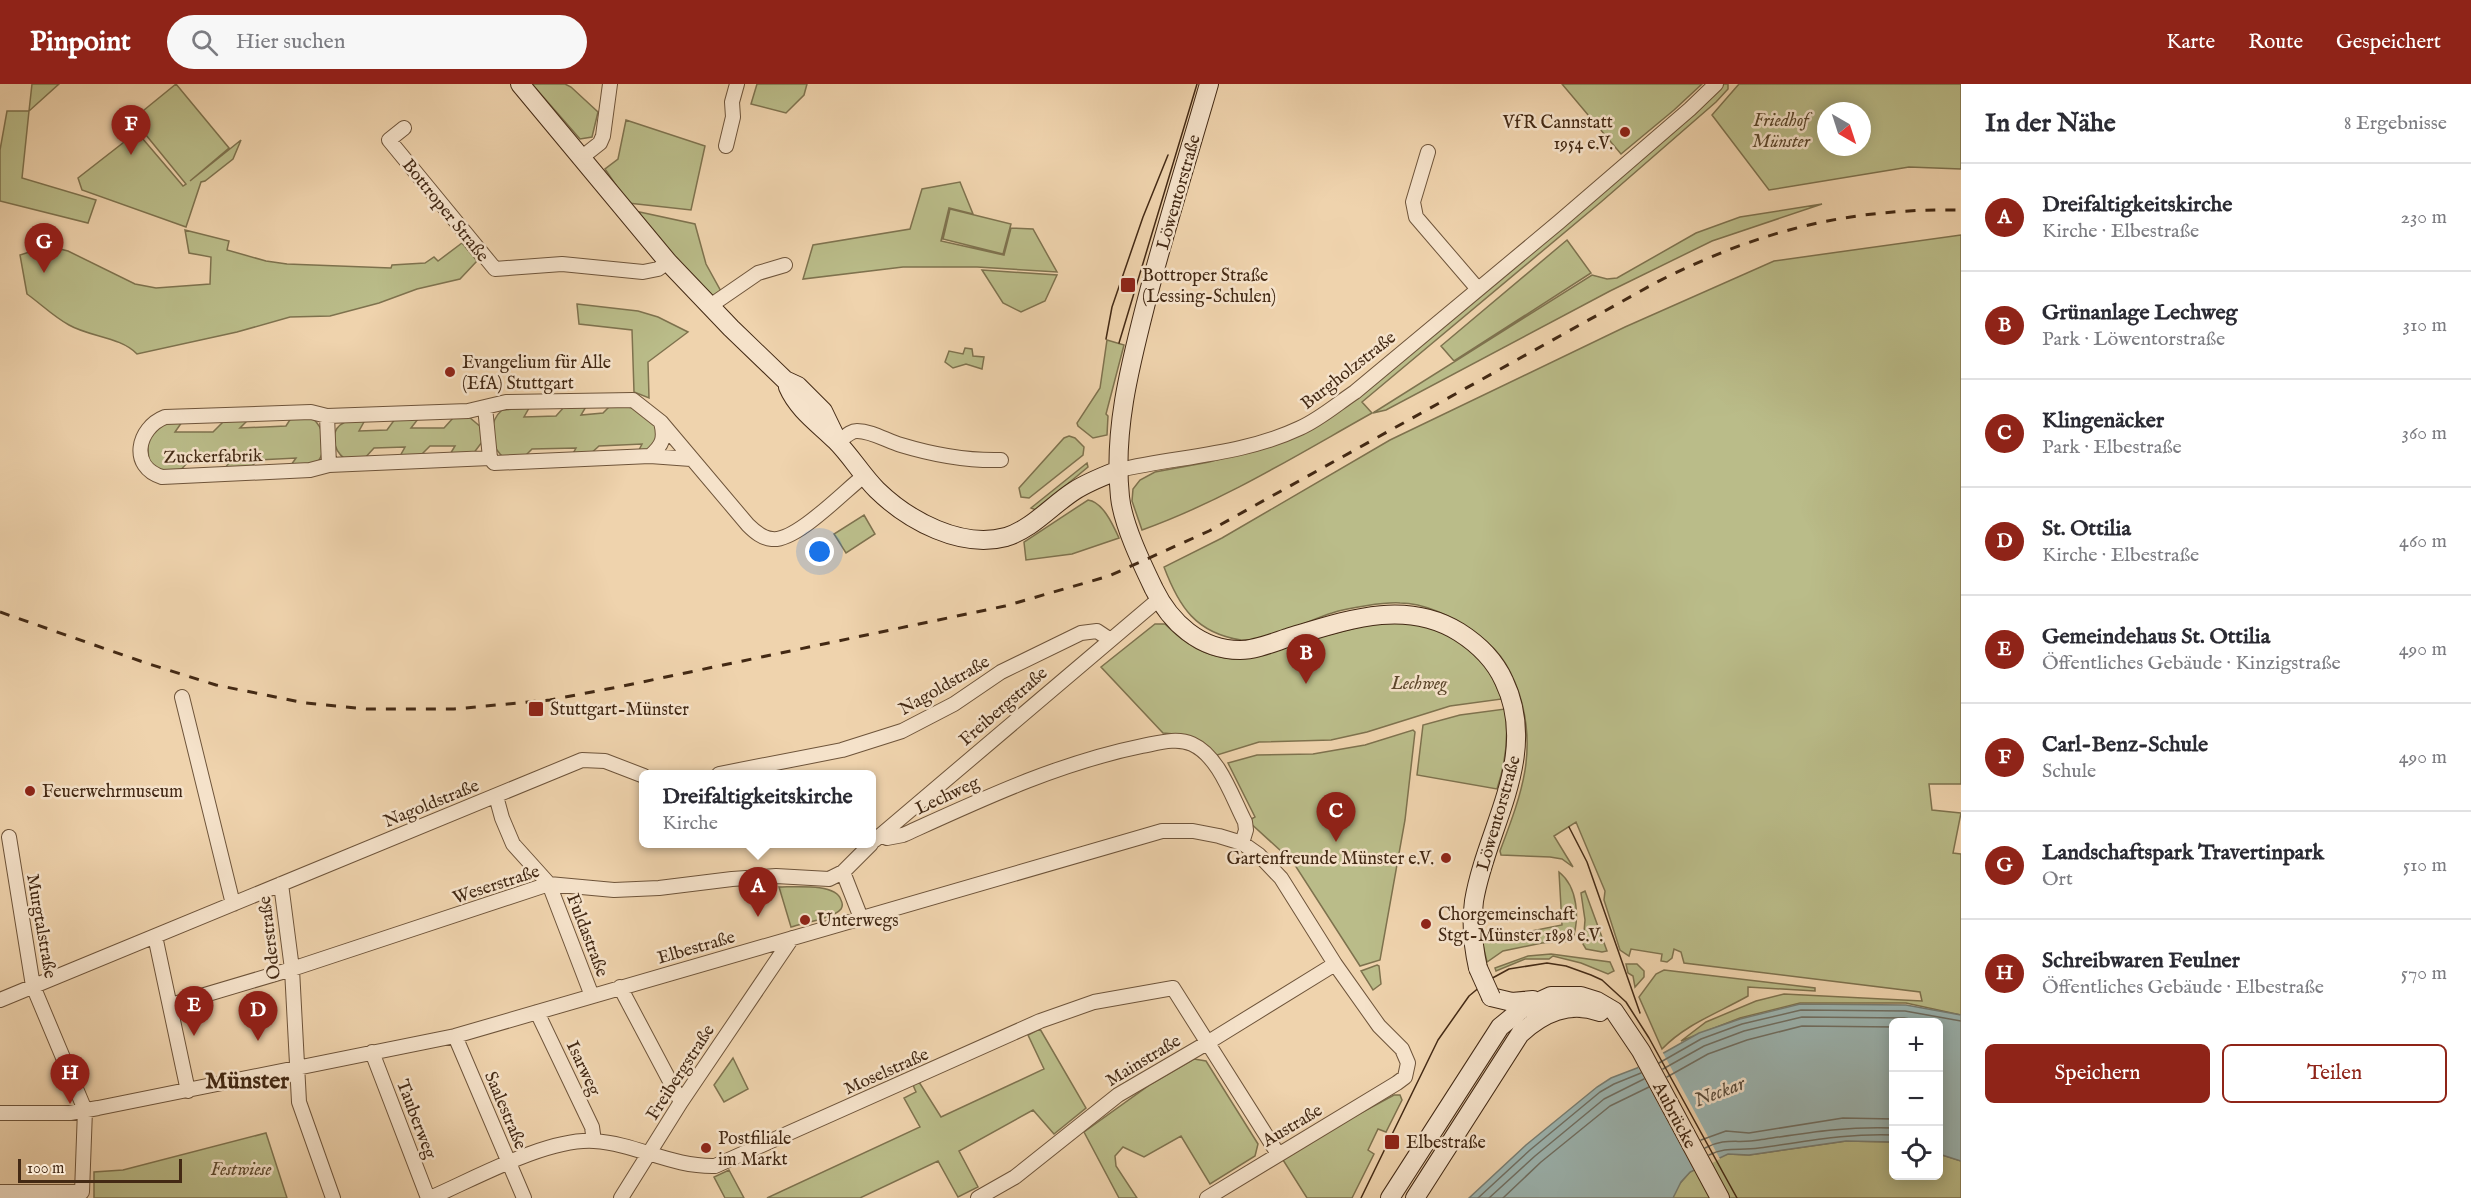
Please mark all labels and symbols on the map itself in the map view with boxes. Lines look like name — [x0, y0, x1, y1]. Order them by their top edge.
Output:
north arrow — [1817, 102, 1871, 156]
pin: F — [112, 106, 150, 155]
park label: Friedhof Münster — [1752, 110, 1813, 154]
place label: VfR Cannstatt 1954 e.V. — [1502, 112, 1613, 156]
marker: VfR Cannstatt 1954 e.V. — [1618, 125, 1632, 139]
street label: Löwentorstraße — [1152, 132, 1207, 253]
street label: Bottroper Straße — [396, 155, 493, 267]
pin: G — [24, 224, 63, 273]
place label: Bottroper Straße (Lessing-Schulen) — [1142, 265, 1276, 309]
marker: Bottroper Straße (Lessing-Schulen) — [1119, 276, 1137, 294]
street label: Burgholzstraße — [1297, 327, 1401, 415]
place label: Evangelium für Alle (EfA) Stuttgart — [462, 352, 611, 396]
marker: Evangelium für Alle (EfA) Stuttgart — [443, 365, 457, 379]
street label: Zuckerfabrik — [163, 445, 263, 470]
your location — [805, 537, 834, 566]
pin: B — [1286, 634, 1326, 684]
street label: Nagoldstraße — [895, 651, 994, 722]
street label: Freibergstraße — [955, 663, 1053, 752]
park label: Lechweg — [1390, 673, 1448, 696]
place label: Stuttgart-Münster — [550, 699, 689, 722]
marker: Stuttgart-Münster — [527, 700, 545, 718]
street label: Löwentorstraße — [1472, 753, 1527, 874]
street label: Lechweg — [912, 771, 984, 821]
street label: Nagoldstraße — [380, 775, 483, 834]
place label: Feuerwehrmuseum — [42, 781, 183, 804]
marker: Feuerwehrmuseum — [23, 784, 37, 798]
pin: C — [1316, 792, 1356, 842]
place label: Gartenfreunde Münster e.V. — [1226, 848, 1434, 871]
marker: Gartenfreunde Münster e.V. — [1439, 851, 1453, 865]
street label: Weserstraße — [450, 861, 543, 910]
pin: A — [738, 868, 777, 917]
street label: Murgtalstraße — [20, 872, 61, 980]
street label: Fuldastraße — [560, 891, 613, 980]
street label: Oderstraße — [254, 895, 287, 981]
place label: Chorgemeinschaft Stgt-Münster 1898 e.V. — [1438, 904, 1603, 948]
place label: Unterwegs — [817, 910, 898, 933]
marker: Unterwegs — [798, 913, 812, 927]
marker: Chorgemeinschaft Stgt-Münster 1898 e.V. — [1419, 917, 1433, 931]
street label: Elbestraße — [655, 926, 738, 970]
pin: E — [174, 986, 214, 1036]
pin: D — [238, 992, 278, 1041]
street label: Freibergstraße — [642, 1021, 721, 1125]
street label: Mainstraße — [1102, 1030, 1186, 1093]
street label: Isarweg — [560, 1037, 605, 1100]
street label: Moselstraße — [841, 1043, 933, 1101]
pin: H — [50, 1054, 90, 1104]
district label: Münster — [205, 1066, 289, 1097]
street label: Saalestraße — [478, 1068, 531, 1153]
water label: Neckar — [1691, 1071, 1750, 1113]
street label: Tauberweg — [390, 1077, 441, 1163]
street label: Aubrücke — [1646, 1077, 1701, 1153]
street label: Austraße — [1258, 1099, 1327, 1154]
place label: Postfiliale im Markt — [718, 1128, 791, 1172]
place label: Elbestraße — [1406, 1132, 1486, 1155]
marker: Elbestraße — [1383, 1133, 1401, 1151]
marker: Postfiliale im Markt — [699, 1141, 713, 1155]
scale bar — [18, 1156, 182, 1184]
park label: Festwiese — [211, 1159, 272, 1182]

